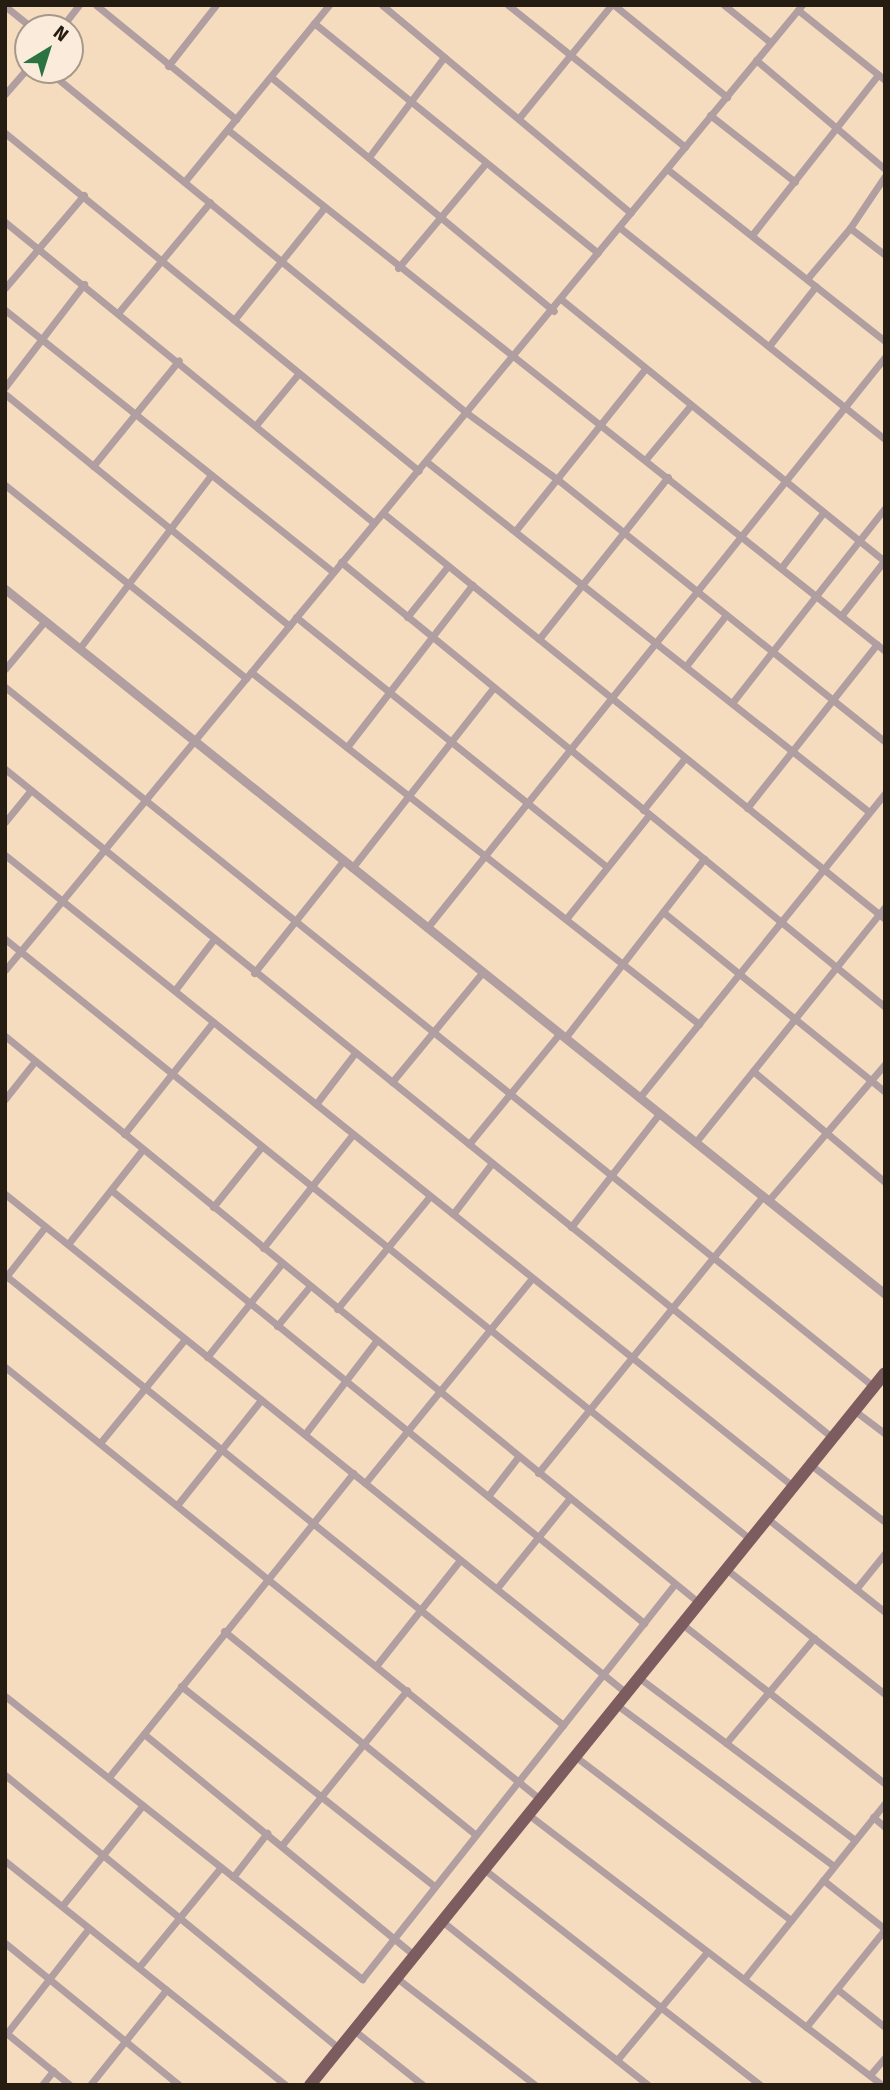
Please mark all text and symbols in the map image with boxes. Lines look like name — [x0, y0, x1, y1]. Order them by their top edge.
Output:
north arrow — [14, 14, 84, 84]
text: N — [49, 21, 73, 47]

